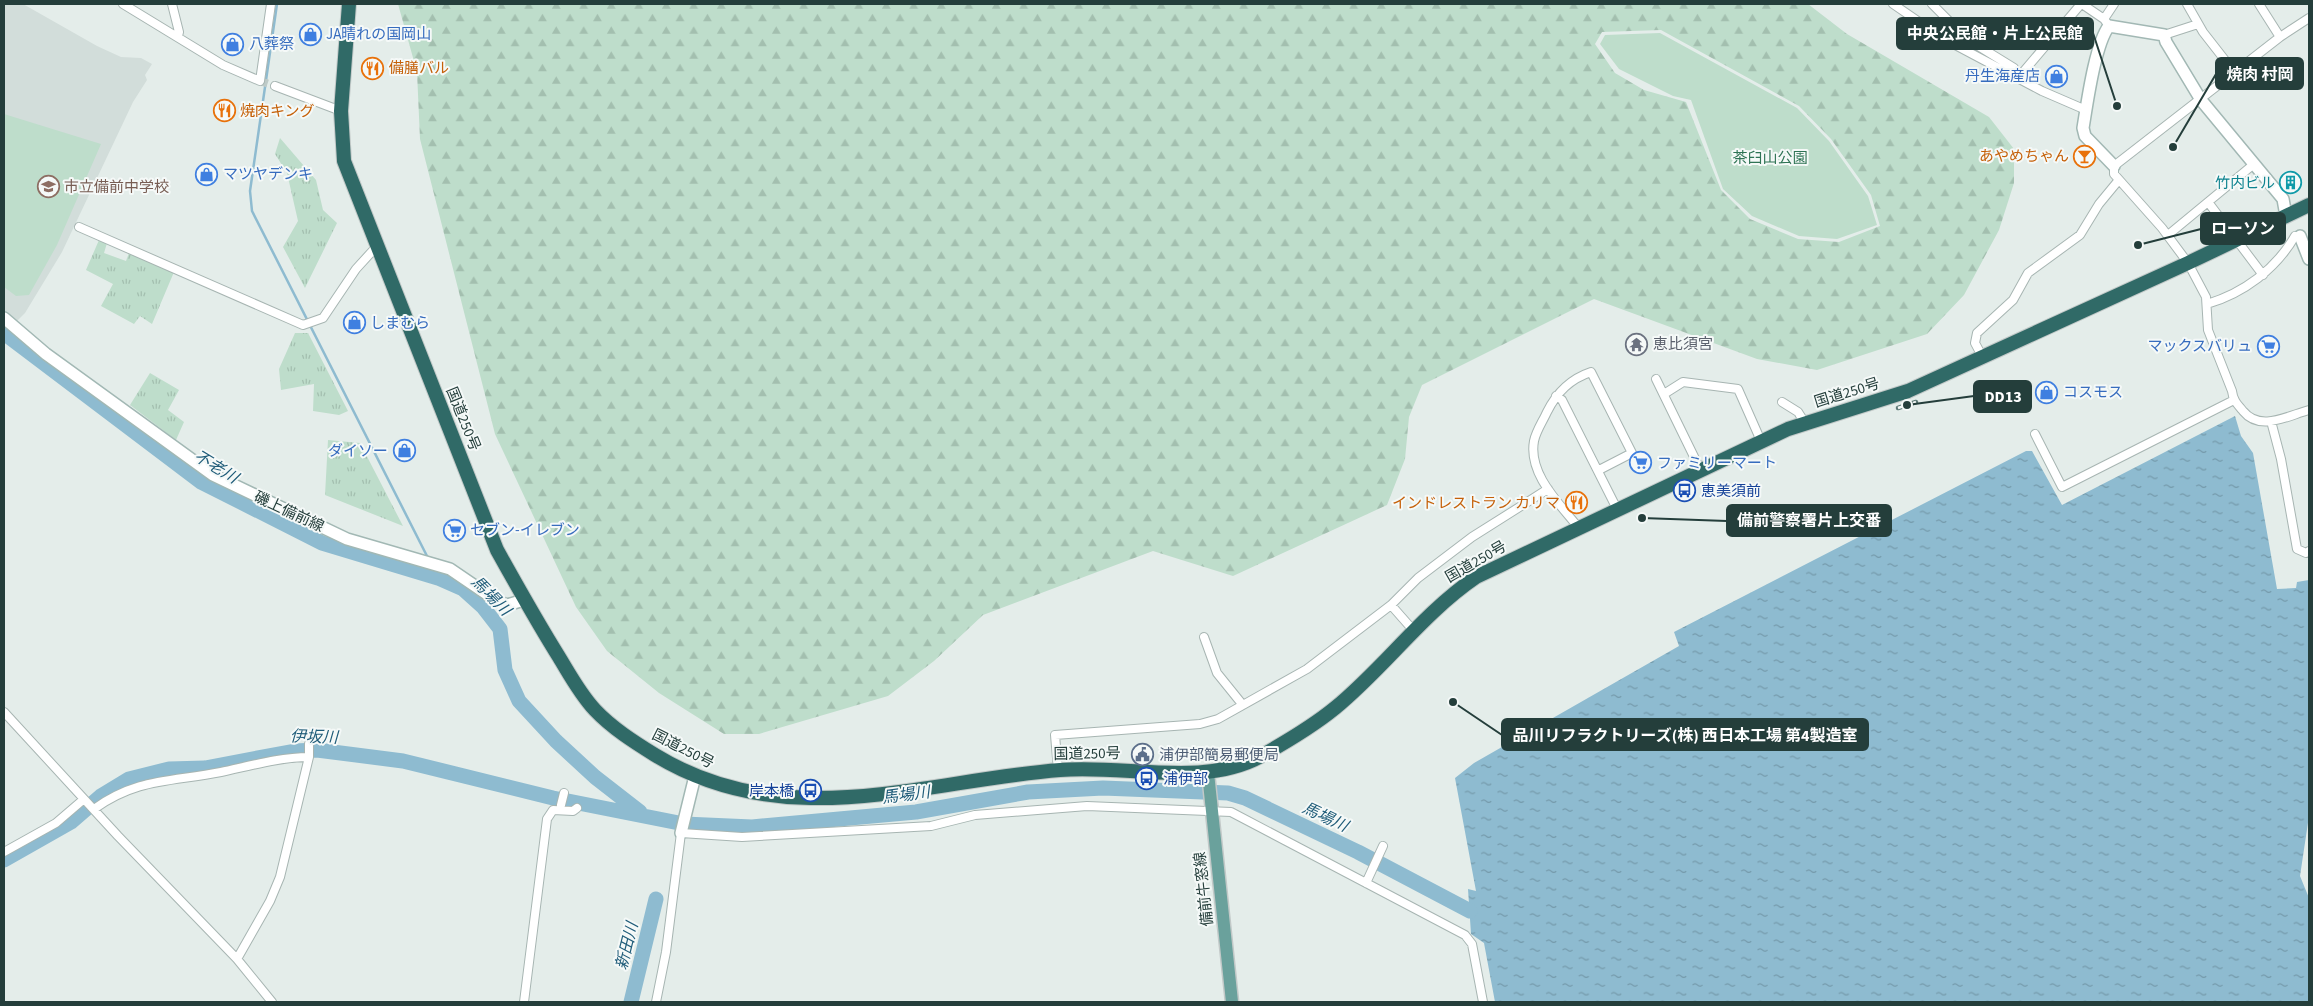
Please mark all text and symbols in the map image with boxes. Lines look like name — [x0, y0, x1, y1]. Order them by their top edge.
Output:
callout: 中央公民館・片上公民館 — [1897, 18, 2093, 49]
shop icon: JA晴れの国岡山 — [298, 22, 322, 46]
text: 中央公民館・片上公民館 — [1907, 23, 2083, 45]
place label: JA晴れの国岡山 — [326, 24, 431, 45]
shop icon: 八葬祭 — [221, 32, 245, 56]
place label: 八葬祭 — [249, 34, 294, 55]
restaurant icon: 備膳バル — [361, 56, 385, 80]
place label: 備膳バル — [389, 58, 449, 79]
callout: 焼肉 村岡 — [2216, 58, 2303, 89]
shop icon: 丹生海産店 — [2044, 64, 2068, 88]
text: 焼肉 村岡 — [2226, 64, 2294, 86]
place label: 丹生海産店 — [1965, 66, 2040, 87]
restaurant icon: 焼肉キング — [212, 99, 236, 123]
place label: 焼肉キング — [240, 101, 315, 122]
bar icon: あやめちゃん — [2073, 144, 2097, 168]
place label: あやめちゃん — [1979, 146, 2069, 167]
park label: 茶臼山公園 — [1732, 148, 1808, 169]
shop icon: マツヤデンキ — [195, 162, 219, 186]
place label: マツヤデンキ — [223, 164, 313, 185]
building icon: 竹内ビル — [2279, 171, 2303, 195]
place label: 竹内ビル — [2215, 173, 2275, 194]
school or university icon: 市立備前中学校 — [36, 175, 60, 199]
place label: 市立備前中学校 — [64, 177, 169, 198]
callout: ローソン — [2201, 213, 2285, 244]
text: ローソン — [2211, 218, 2275, 240]
shop icon: しまむら — [342, 311, 366, 335]
place label: しまむら — [370, 313, 430, 334]
temple icon: 恵比須宮 — [1625, 332, 1649, 356]
place label: 恵比須宮 — [1653, 334, 1713, 355]
supermarket icon: マックスバリュ — [2256, 334, 2280, 358]
place label: マックスバリュ — [2147, 336, 2252, 357]
street label: 国道250号 — [1812, 373, 1882, 413]
shop icon: コスモス — [2035, 380, 2059, 404]
callout: DD13 — [1974, 381, 2031, 412]
place label: コスモス — [2063, 382, 2123, 403]
street label: 国道250号 — [441, 384, 485, 454]
text: DD13 — [1984, 386, 2022, 408]
shop icon: ダイソー — [392, 439, 416, 463]
place label: ダイソー — [328, 441, 388, 462]
water label: 不老川 — [190, 445, 244, 490]
supermarket icon: ファミリーマート — [1629, 451, 1653, 475]
place label: ファミリーマート — [1657, 453, 1777, 474]
bus stop icon: 恵美須前 — [1673, 479, 1697, 503]
place label: 恵美須前 — [1701, 481, 1761, 502]
street label: 磯上備前線 — [251, 487, 327, 537]
restaurant icon: インドレストラン カリマ — [1564, 491, 1588, 515]
place label: インドレストラン カリマ — [1392, 493, 1560, 514]
callout: 備前警察署片上交番 — [1727, 505, 1891, 536]
text: 備前警察署片上交番 — [1737, 510, 1881, 532]
supermarket icon: セブン-イレブン — [442, 518, 466, 542]
place label: セブン-イレブン — [470, 520, 580, 541]
street label: 国道250号 — [1442, 536, 1510, 588]
water label: 馬場川 — [466, 571, 517, 622]
callout: 品川リフラクトリーズ(株) 西日本工場 第4製造室 — [1502, 719, 1868, 750]
street label: 国道250号 — [648, 724, 718, 774]
water label: 伊坂川 — [290, 725, 340, 749]
text: 品川リフラクトリーズ(株) 西日本工場 第4製造室 — [1512, 725, 1858, 747]
street label: 国道250号 — [1053, 743, 1121, 765]
public building icon: 浦伊部簡易郵便局 — [1131, 743, 1155, 767]
place label: 浦伊部簡易郵便局 — [1159, 745, 1279, 766]
bus stop icon: 浦伊部 — [1135, 767, 1159, 791]
place label: 浦伊部 — [1163, 769, 1208, 790]
bus stop icon: 岸本橋 — [798, 779, 822, 803]
place label: 岸本橋 — [749, 781, 794, 802]
water label: 馬場川 — [881, 781, 933, 809]
water label: 馬場川 — [1299, 797, 1353, 838]
street label: 備前牛窓線 — [1190, 851, 1218, 927]
water label: 新田川 — [611, 918, 644, 972]

